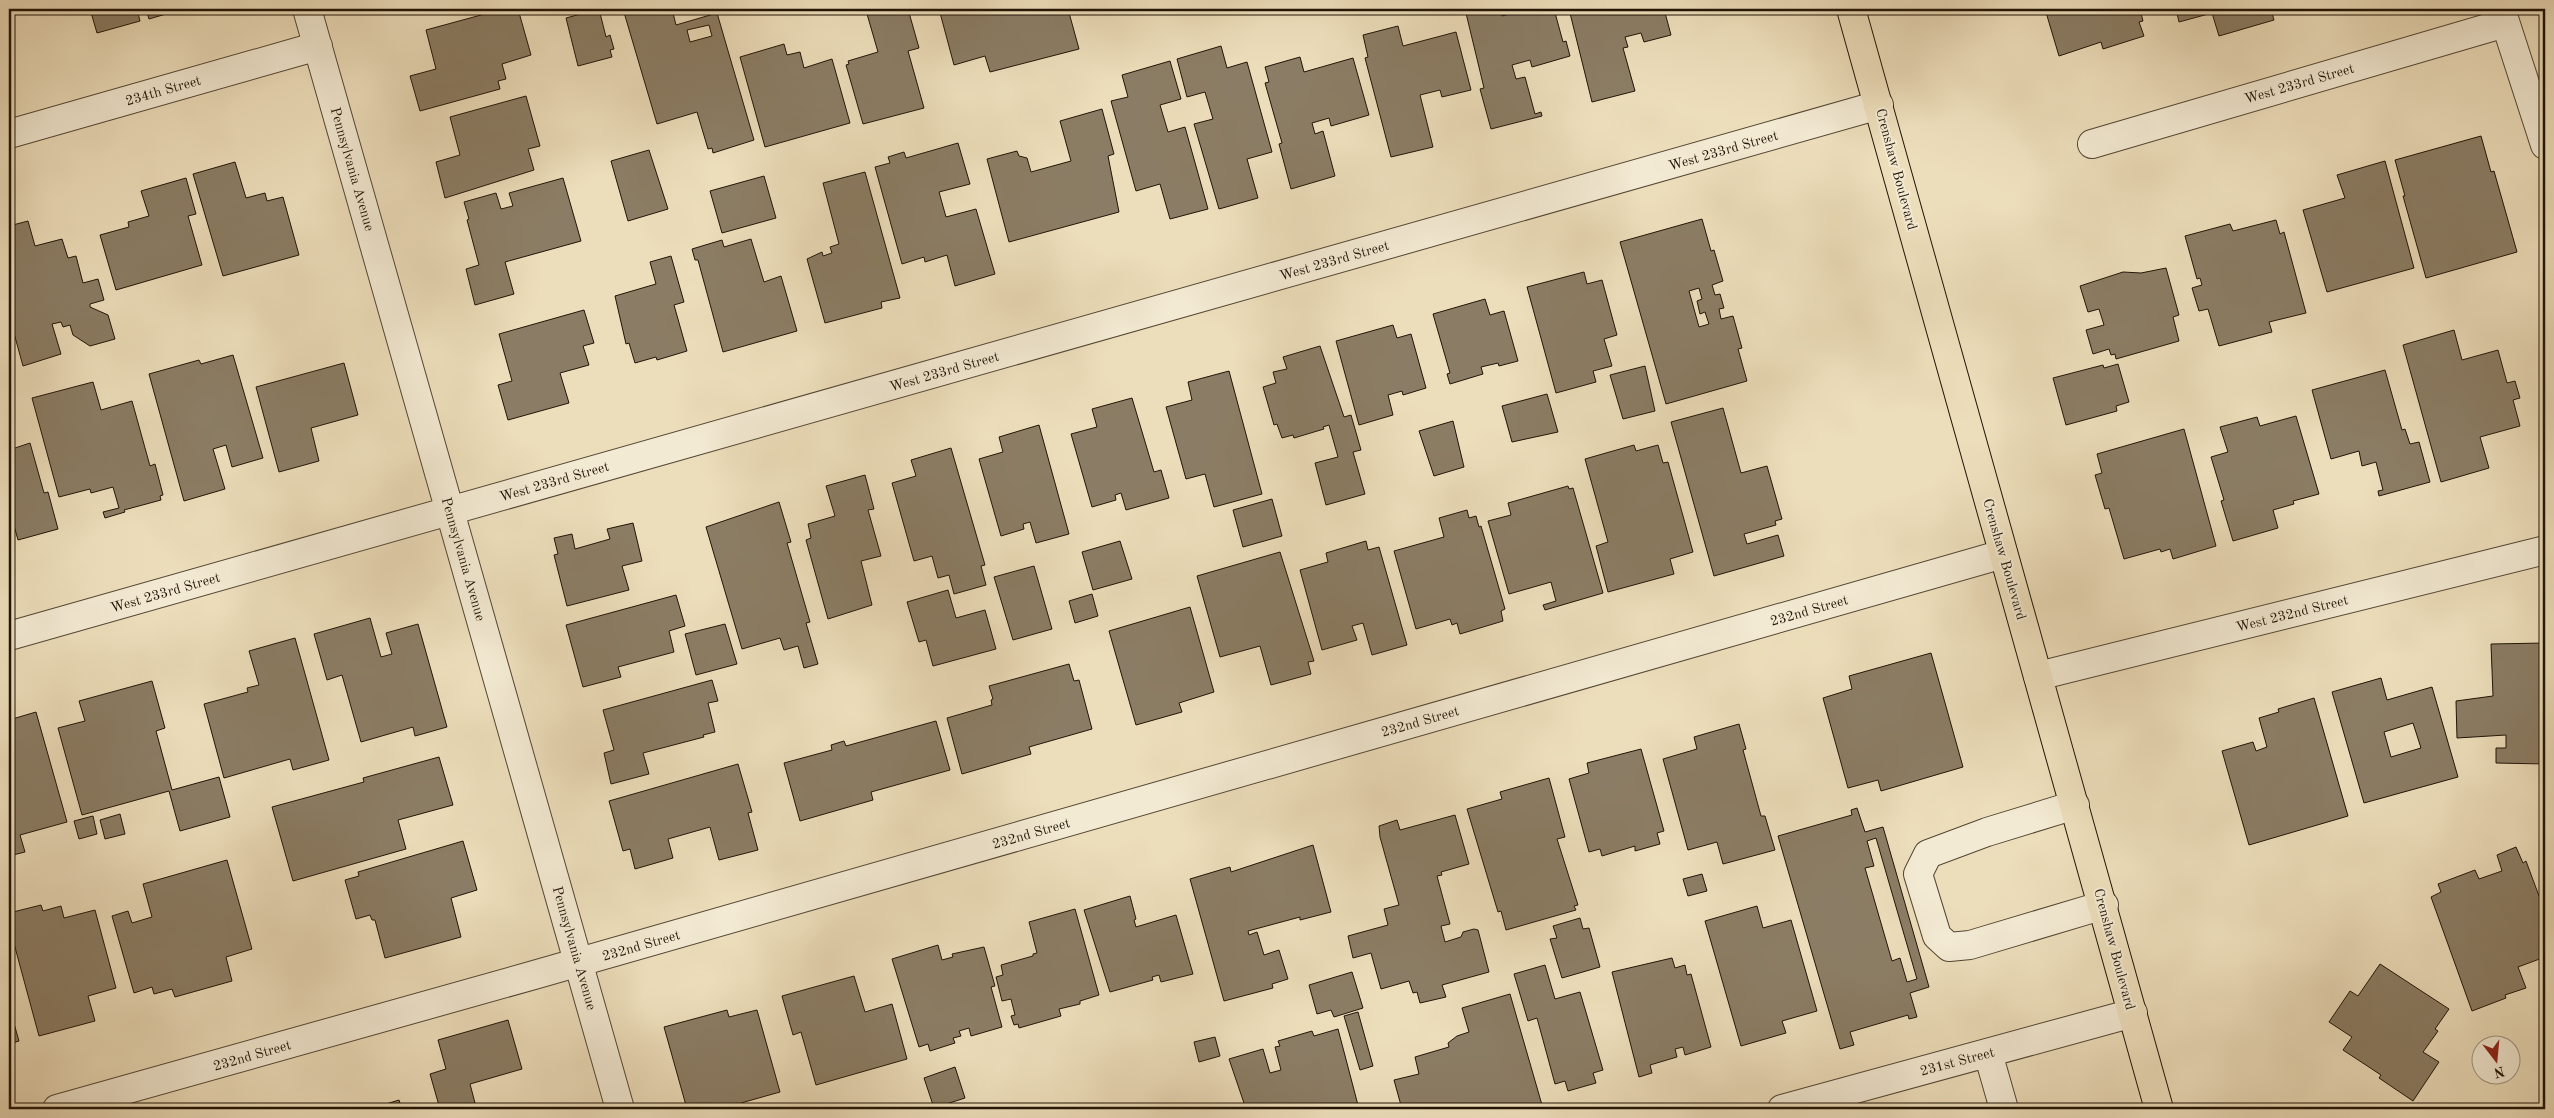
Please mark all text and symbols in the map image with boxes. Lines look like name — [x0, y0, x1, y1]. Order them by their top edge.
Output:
street label: West 233rd Street — [2243, 62, 2356, 106]
street label: 234th Street — [124, 73, 203, 108]
street label: Pennsylvania Avenue — [328, 106, 376, 233]
street label: Crenshaw Boulevard — [1873, 107, 1919, 232]
street label: West 233rd Street — [1667, 129, 1780, 173]
street label: West 233rd Street — [1278, 239, 1391, 283]
street label: West 233rd Street — [888, 350, 1001, 394]
street label: West 233rd Street — [498, 460, 611, 504]
street label: Pennsylvania Avenue — [439, 496, 487, 623]
street label: Crenshaw Boulevard — [1980, 497, 2028, 621]
street label: West 233rd Street — [109, 571, 222, 615]
street label: 232nd Street — [1769, 593, 1850, 629]
street label: West 232nd Street — [2235, 593, 2350, 635]
street label: 232nd Street — [1380, 704, 1461, 740]
street label: 232nd Street — [991, 816, 1072, 852]
street label: Pennsylvania Avenue — [550, 885, 598, 1012]
street label: Crenshaw Boulevard — [2091, 887, 2137, 1012]
street label: 232nd Street — [601, 928, 682, 964]
north arrow — [2472, 1036, 2522, 1086]
street label: 232nd Street — [212, 1038, 293, 1074]
street label: 231st Street — [1919, 1045, 1996, 1079]
text: N — [2492, 1063, 2506, 1080]

